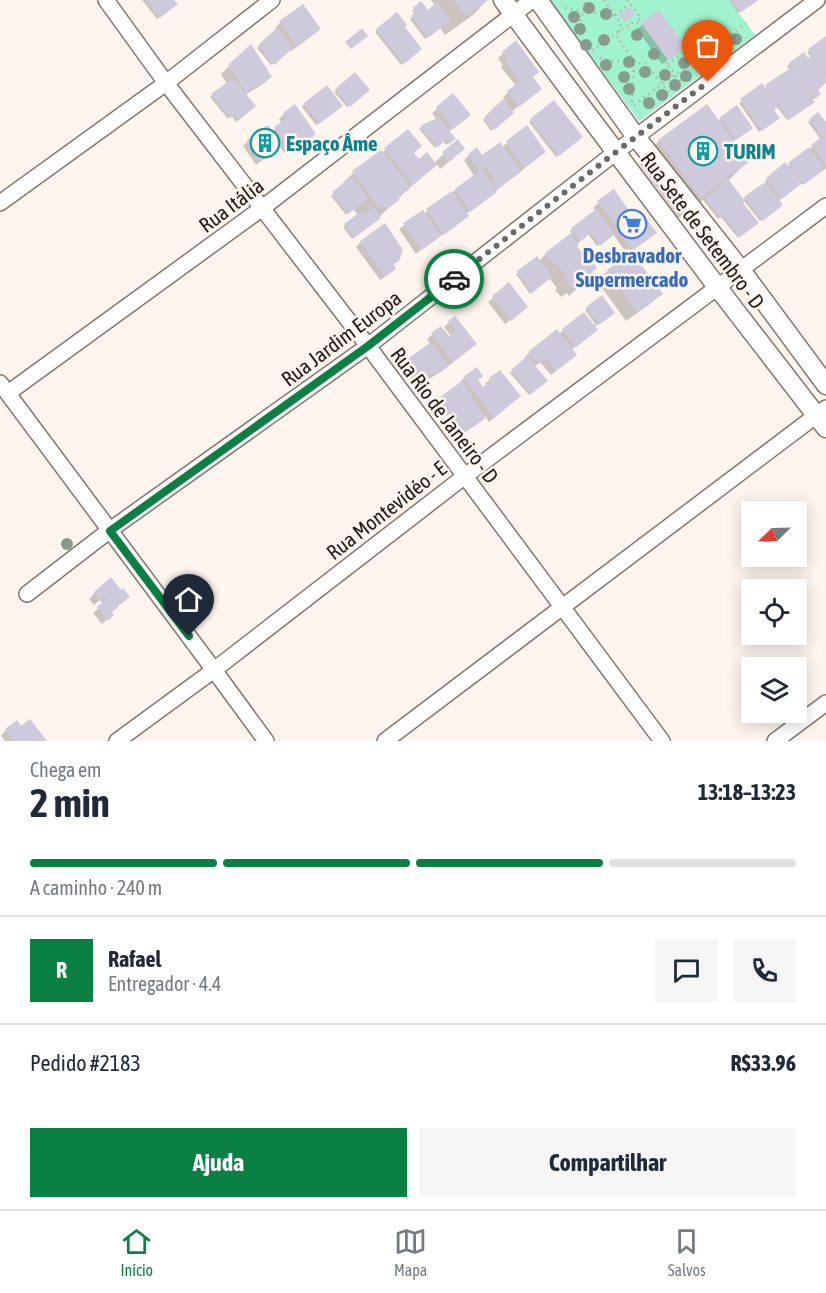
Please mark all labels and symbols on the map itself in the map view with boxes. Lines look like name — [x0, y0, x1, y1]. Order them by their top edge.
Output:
pin — [682, 20, 733, 82]
building icon: Espaço Âme — [249, 127, 281, 159]
place label: Espaço Âme — [286, 131, 378, 155]
building icon: TURIM — [687, 135, 719, 167]
place label: TURIM — [724, 139, 776, 163]
street label: Rua Sete de Setembro - D — [636, 147, 770, 313]
street label: Rua Itália — [194, 173, 268, 237]
supermarket icon: Desbravador Supermercado — [616, 208, 648, 240]
place label: Desbravador Supermercado — [576, 243, 689, 291]
courier — [424, 249, 484, 309]
street label: Rua Jardim Europa — [276, 285, 406, 391]
street label: Rua Rio de Janeiro - D — [386, 342, 504, 488]
street label: Rua Montevidéo - E — [321, 456, 451, 564]
north arrow — [741, 501, 807, 567]
pin — [163, 574, 214, 636]

